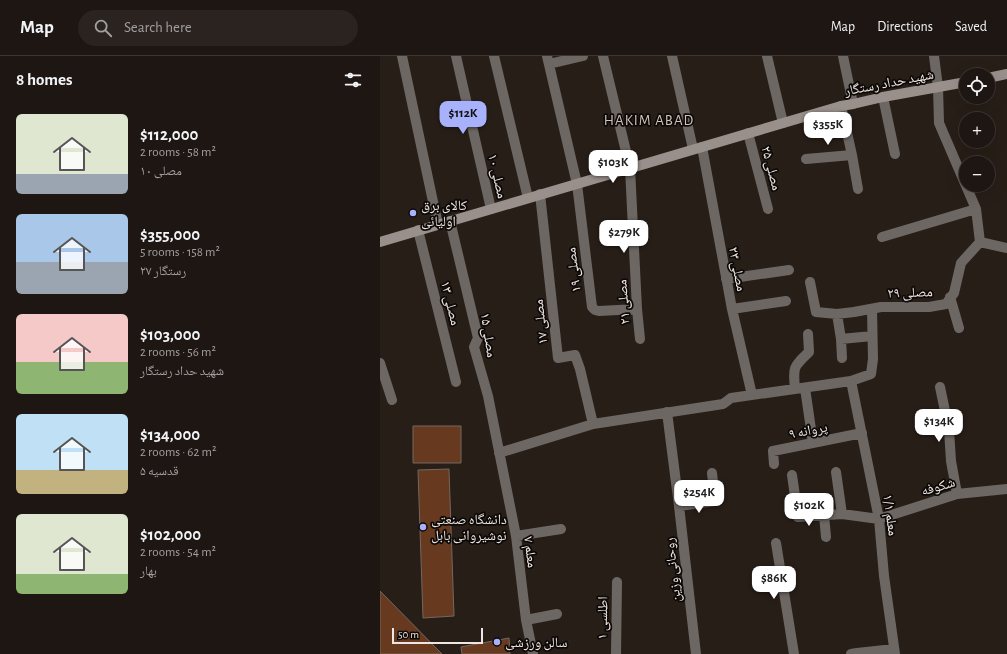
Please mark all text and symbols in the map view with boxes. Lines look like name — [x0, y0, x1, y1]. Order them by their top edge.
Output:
search box — [78, 10, 358, 46]
icon: search — [92, 17, 114, 39]
text: Map — [20, 18, 54, 37]
text: Search here — [124, 20, 192, 35]
text: Map — [831, 20, 855, 34]
text: Directions — [877, 20, 933, 34]
text: Saved — [955, 20, 987, 34]
street label: شهید حداد رستگار — [842, 67, 935, 100]
map controls — [959, 68, 995, 192]
button: locate — [959, 68, 995, 104]
icon: filters — [342, 69, 364, 91]
text: 8 homes — [16, 71, 73, 88]
pin: $112K — [435, 101, 491, 135]
text: $112K — [449, 107, 477, 120]
pin: $355K — [800, 112, 856, 146]
button: + — [959, 112, 995, 148]
district label: HAKIM ABAD — [604, 113, 694, 128]
text: $355K — [813, 118, 843, 131]
text: $112,000 — [140, 126, 198, 143]
icon: home — [48, 130, 96, 178]
street label: مصلی ۲۵ — [757, 145, 784, 192]
text: 2 rooms · 58 m² — [140, 146, 216, 159]
pin: $103K — [585, 150, 641, 184]
street label: مصلی ۱۰ — [484, 153, 509, 200]
text: $103K — [598, 156, 628, 169]
button: − — [959, 156, 995, 192]
text: مصلی ۱۰ — [140, 165, 182, 178]
place label: کالای برق اولیائی — [421, 199, 467, 230]
marker: کالای برق اولیائی — [408, 208, 418, 218]
pin: $279K — [596, 220, 652, 254]
text: $355,000 — [140, 226, 200, 243]
text: $279K — [608, 226, 640, 239]
icon: home — [48, 230, 96, 278]
text: 5 rooms · 158 m² — [140, 246, 220, 259]
street label: مصلی ۱۹ — [564, 246, 585, 293]
street label: مصلی ۲۳ — [725, 246, 748, 293]
text: رستگار ۲۷ — [140, 265, 186, 278]
street label: مصلی ۲۱ — [615, 279, 634, 325]
street label: مصلی ۱۳ — [437, 280, 462, 327]
street label: مصلی ۲۹ — [887, 285, 933, 302]
street label: مصلی ۱۷ — [532, 299, 551, 345]
street label: مصلی ۱۵ — [477, 312, 498, 359]
text: $103,000 — [140, 326, 200, 343]
icon: home — [48, 330, 96, 378]
text: 2 rooms · 56 m² — [140, 346, 216, 359]
text: شهید حداد رستگار — [140, 365, 224, 378]
pin: $134K — [911, 409, 967, 443]
text: $134K — [924, 415, 954, 428]
street label: پروانه ۹ — [788, 420, 829, 443]
text: $134,000 — [140, 426, 200, 443]
icon: home — [48, 430, 96, 478]
text: 2 rooms · 62 m² — [140, 446, 216, 459]
text: قدسیه ۵ — [140, 465, 179, 478]
street label: شکوفه — [920, 475, 957, 499]
pin: $254K — [671, 480, 727, 514]
text: $254K — [683, 486, 715, 499]
pin: $102K — [781, 493, 837, 527]
street label: معلم ۱/۱ — [878, 493, 900, 537]
text: $102K — [793, 499, 825, 512]
place label: دانشگاه صنعتی نوشیروانی بابل — [431, 513, 507, 544]
marker: دانشگاه صنعتی نوشیروانی بابل — [418, 522, 428, 532]
text: $102,000 — [140, 526, 201, 543]
icon: home — [48, 530, 96, 578]
street label: معلم ۷ — [519, 536, 539, 569]
street label: روحانی وزین — [663, 537, 684, 603]
text: 2 rooms · 54 m² — [140, 546, 216, 559]
text: بهار — [140, 565, 157, 578]
pin: $86K — [750, 566, 798, 600]
text: $86K — [761, 572, 787, 585]
street label: اطلسی ۱ — [596, 596, 611, 640]
scale bar — [392, 626, 483, 645]
text: 50 m — [398, 629, 419, 640]
place label: سالن ورزشی — [505, 636, 567, 651]
marker: سالن ورزشی — [492, 637, 502, 647]

